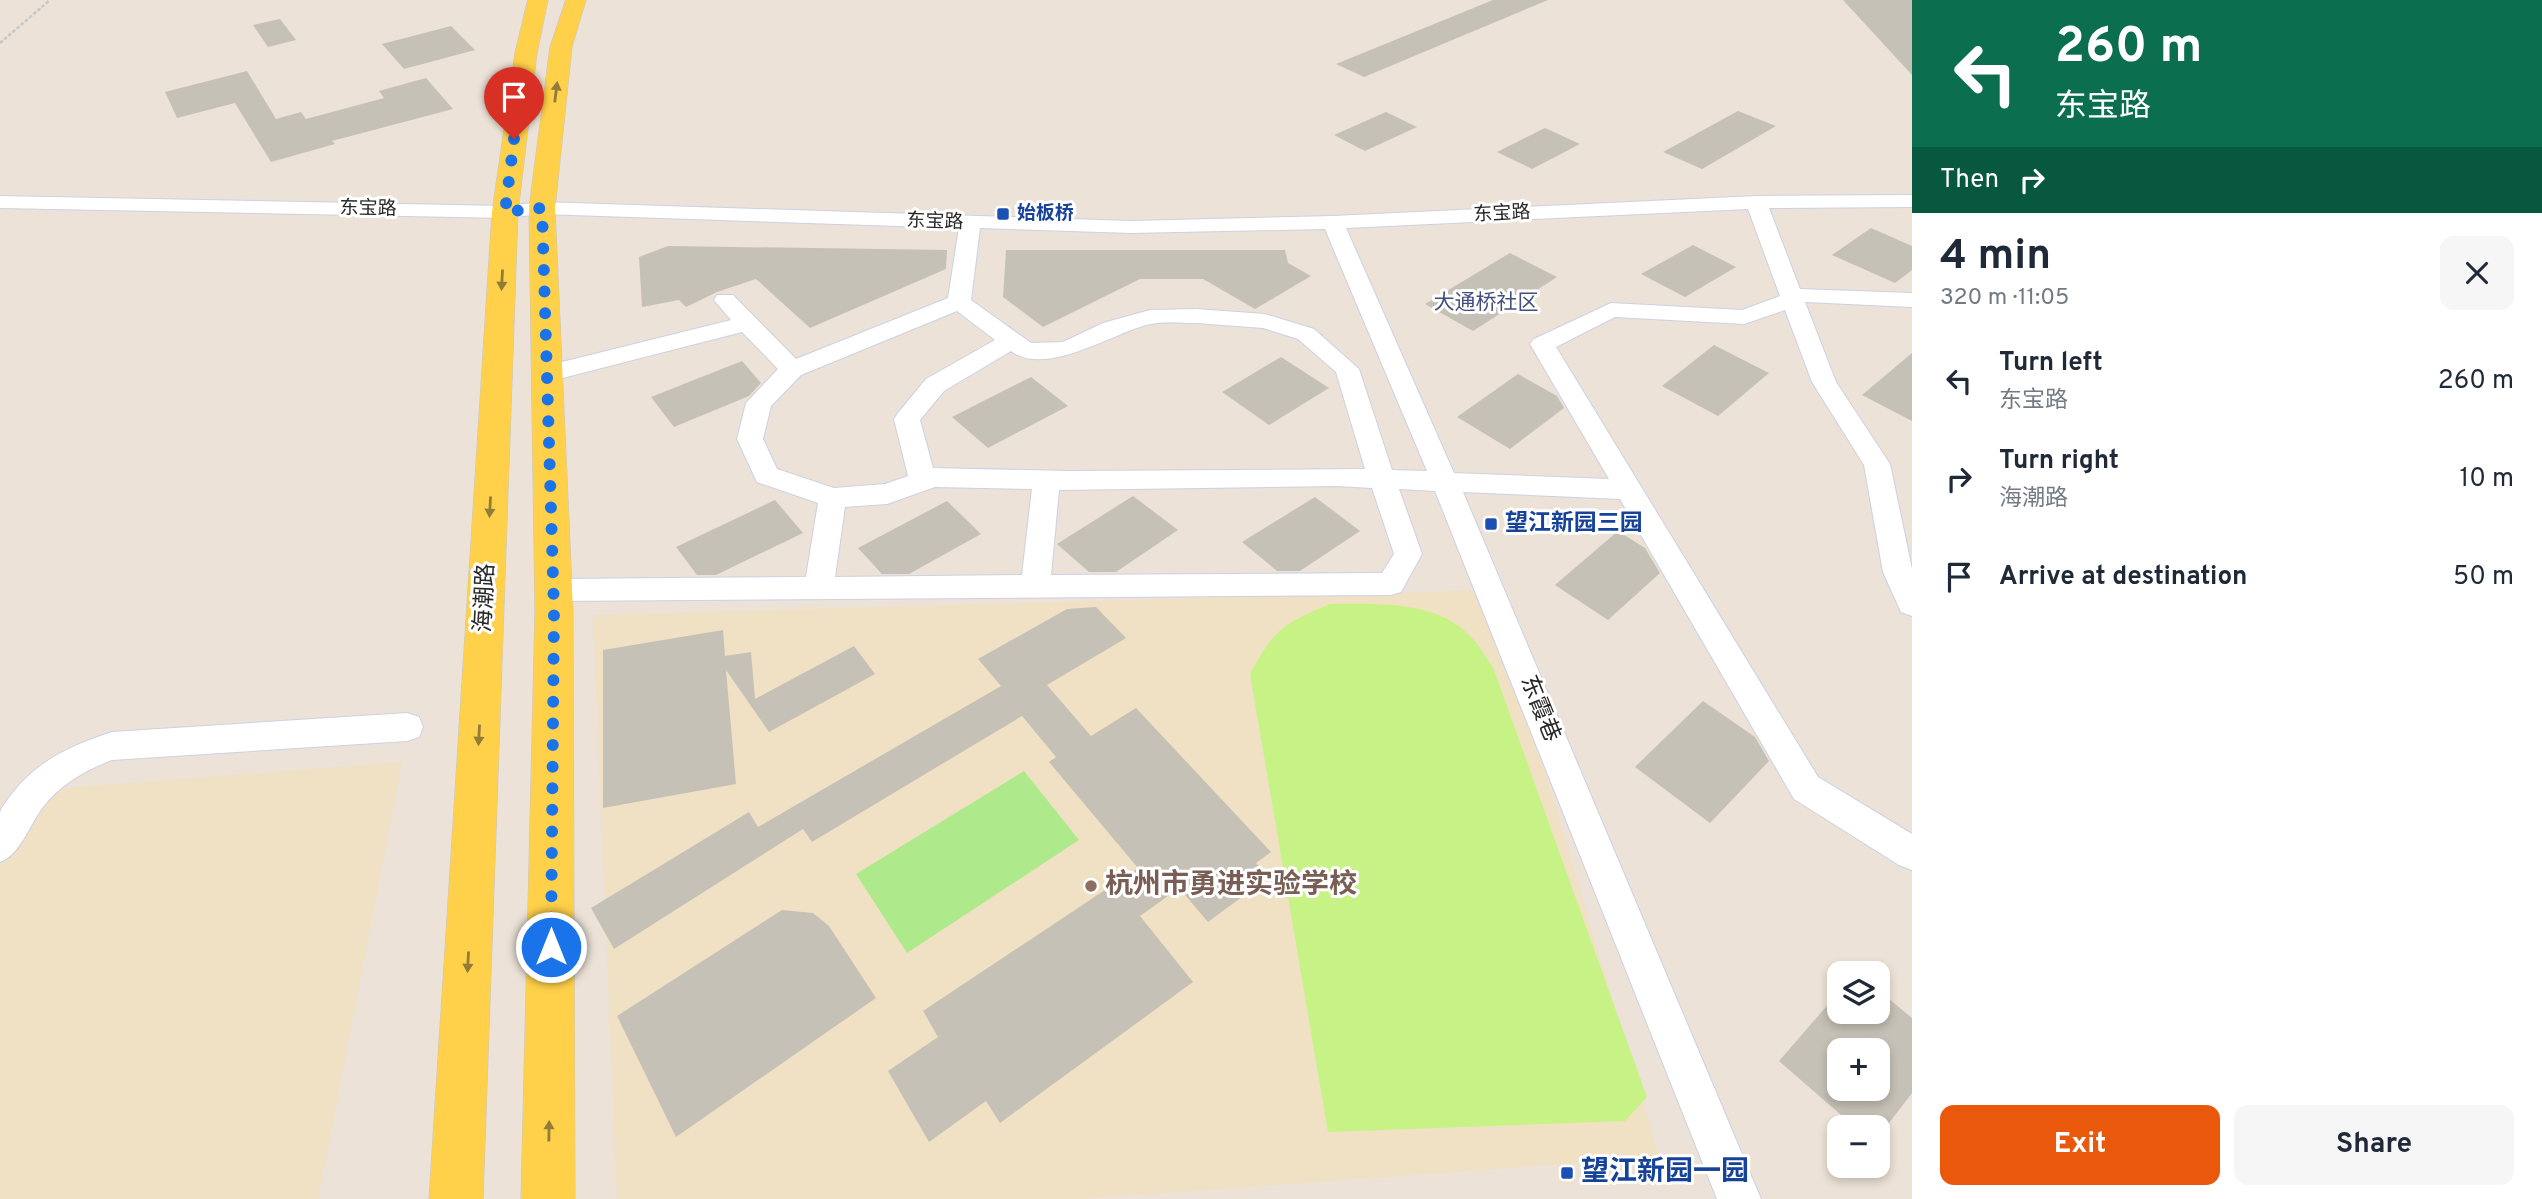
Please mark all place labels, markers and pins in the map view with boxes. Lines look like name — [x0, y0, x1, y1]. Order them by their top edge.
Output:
pin — [484, 67, 544, 139]
place label: 始板桥 — [1017, 202, 1074, 226]
marker: 始板桥 — [995, 206, 1011, 222]
place label: 望江新园三园 — [1505, 510, 1643, 539]
marker: 望江新园三园 — [1483, 516, 1499, 532]
place label: 杭州市勇进实验学校 — [1105, 868, 1357, 904]
marker: 杭州市勇进实验学校 — [1083, 878, 1099, 894]
place label: 望江新园一园 — [1581, 1155, 1749, 1191]
marker: 望江新园一园 — [1559, 1165, 1575, 1181]

